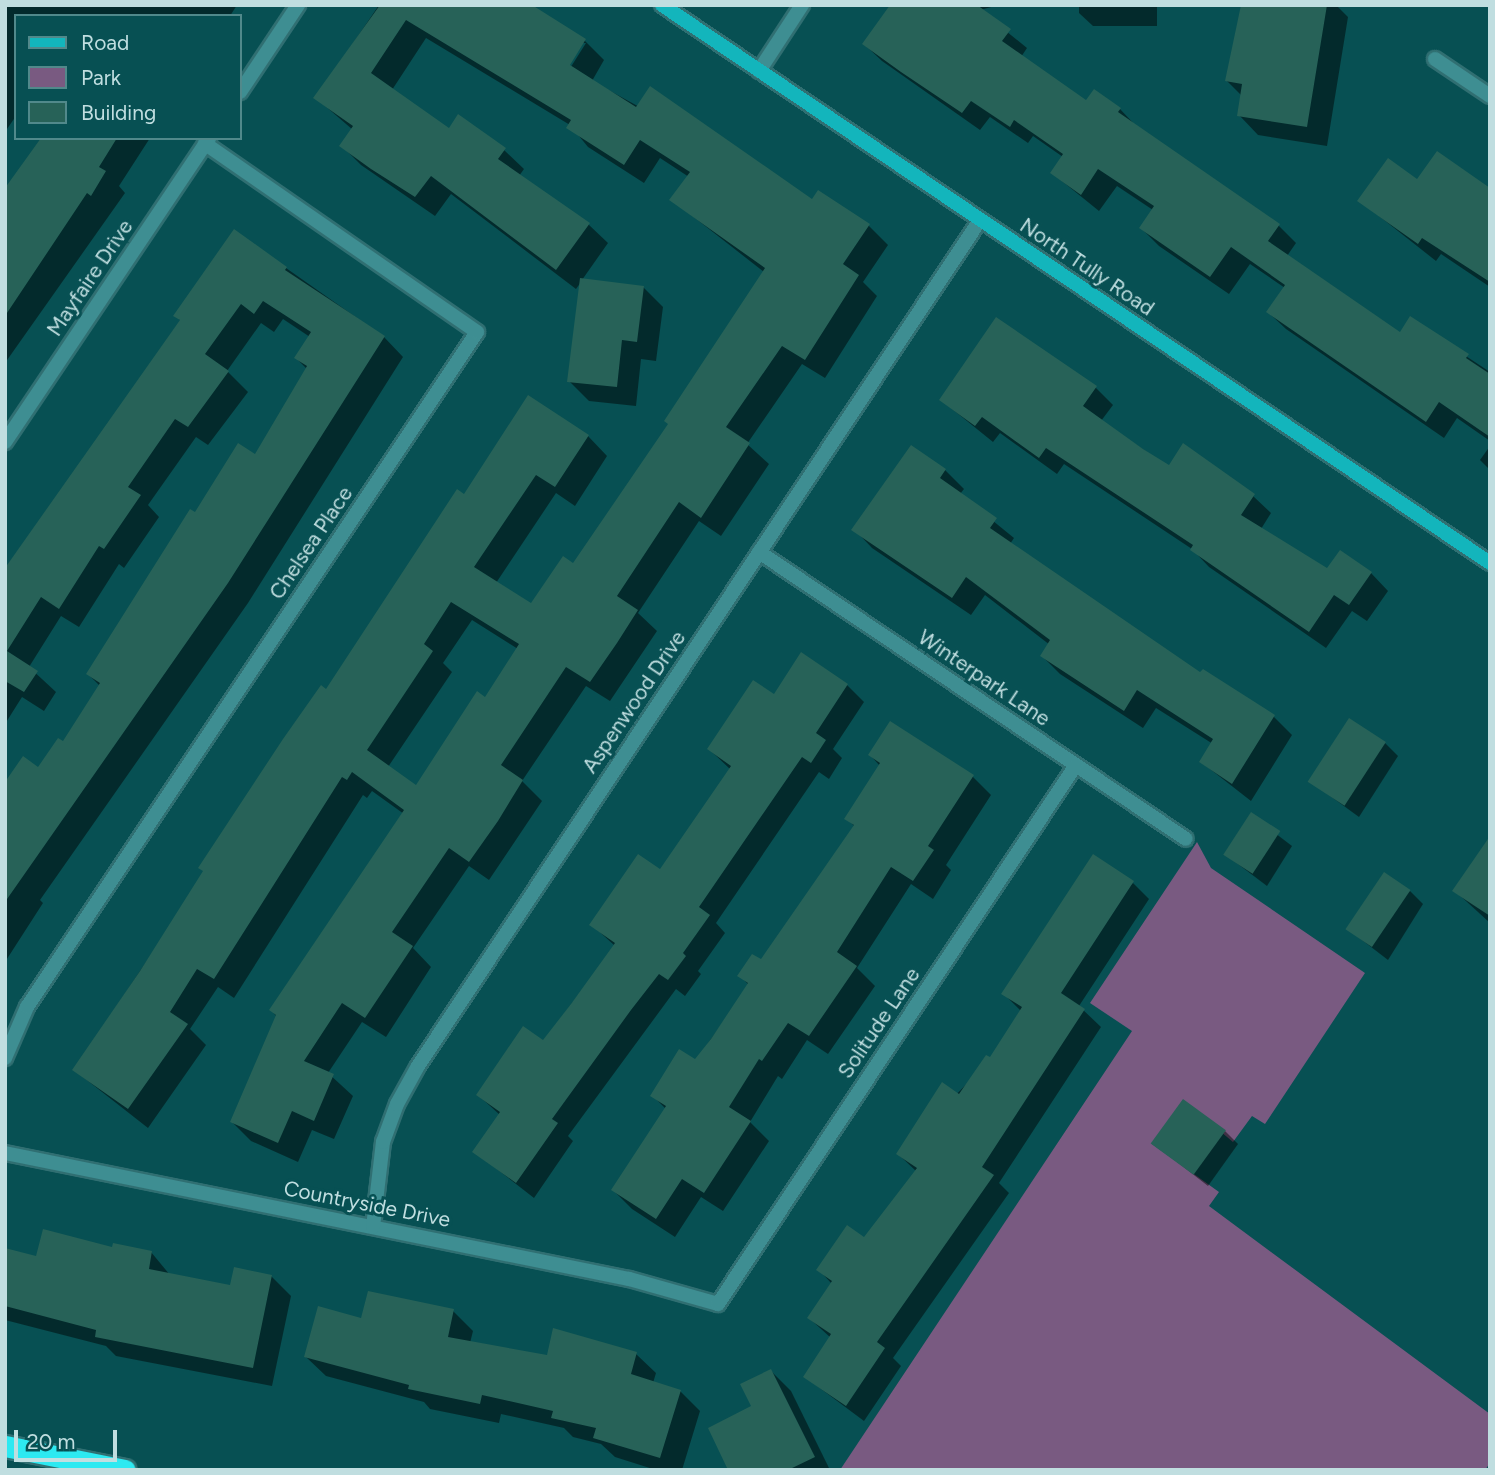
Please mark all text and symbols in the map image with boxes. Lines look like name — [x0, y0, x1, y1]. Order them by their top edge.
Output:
legend — [14, 14, 242, 140]
text: Road — [81, 30, 129, 55]
text: Park — [81, 65, 121, 90]
text: Building — [81, 100, 156, 125]
street label: North Tully Road — [1015, 213, 1159, 321]
street label: Mayfaire Drive — [42, 215, 138, 341]
street label: Chelsea Place — [264, 482, 358, 604]
street label: Winterpark Lane — [913, 625, 1055, 731]
street label: Aspenwood Drive — [577, 626, 691, 778]
street label: Solitude Lane — [833, 963, 925, 1083]
street label: Countryside Drive — [282, 1176, 452, 1232]
scale bar — [18, 1416, 121, 1460]
text: 20 m — [27, 1429, 75, 1454]

